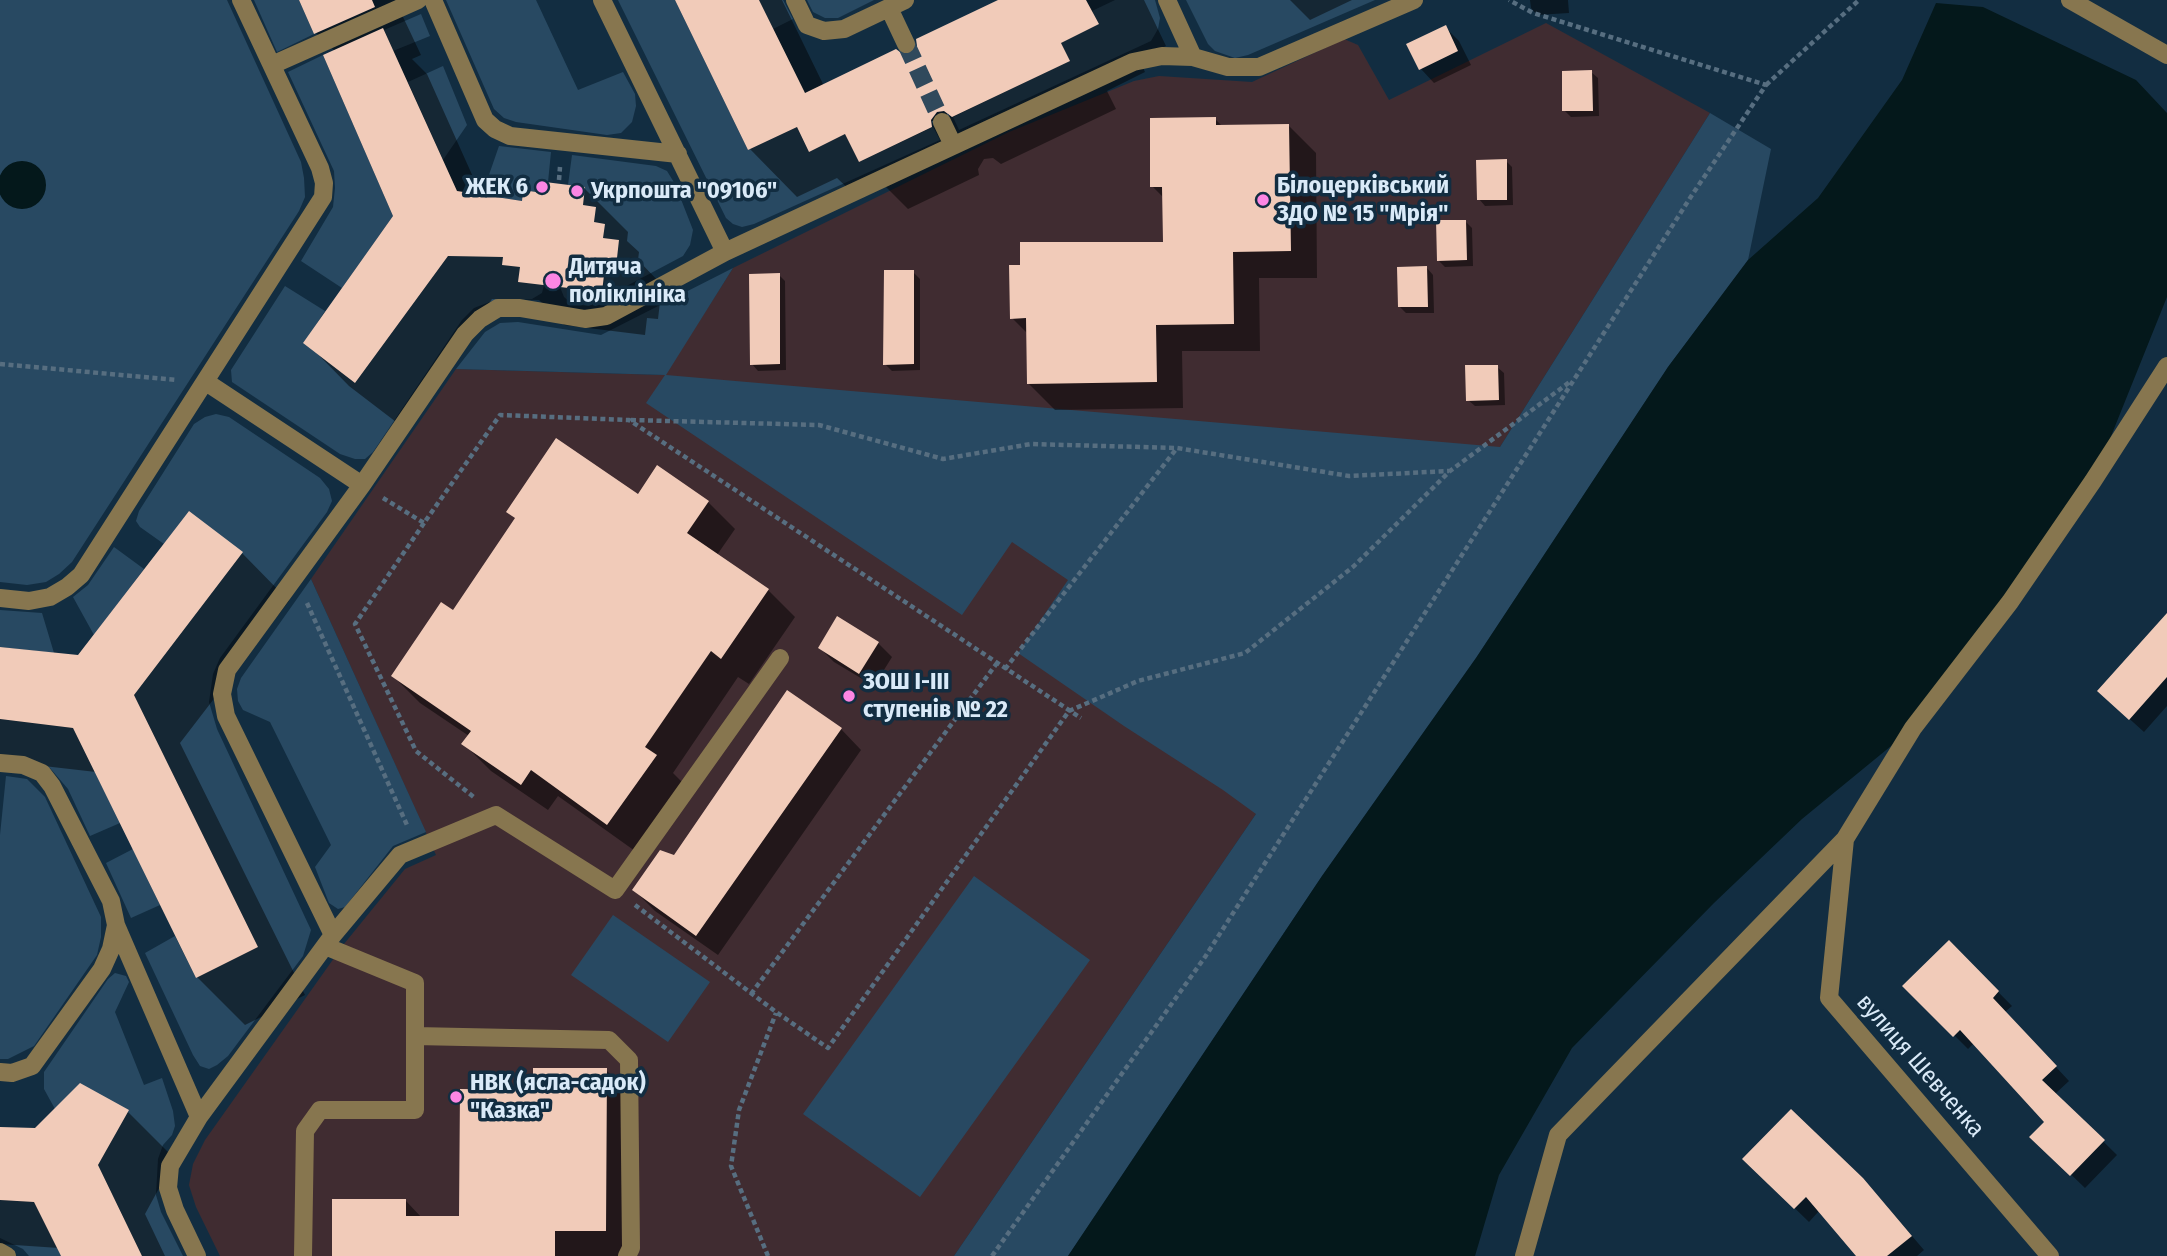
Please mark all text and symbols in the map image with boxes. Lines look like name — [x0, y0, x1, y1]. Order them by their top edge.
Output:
place label: Білоцерківський ЗДО № 15 "Мрія" — [1277, 172, 1449, 228]
place label: ЖЕК 6 — [466, 173, 528, 201]
place label: Укрпошта "09106" — [591, 177, 777, 205]
marker: ЖЕК 6 — [534, 179, 550, 195]
marker: Укрпошта "09106" — [569, 183, 585, 199]
marker: Білоцерківський ЗДО № 15 "Мрія" — [1255, 192, 1271, 208]
place label: Дитяча поліклініка — [569, 253, 686, 309]
marker: Дитяча поліклініка — [543, 271, 563, 291]
place label: ЗОШ І-ІІІ ступенів № 22 — [863, 668, 1008, 724]
marker: ЗОШ І-ІІІ ступенів № 22 — [841, 688, 857, 704]
street label: вулиця Шевченка — [1850, 989, 1990, 1143]
place label: НВК (ясла-садок) "Казка" — [470, 1069, 646, 1125]
marker: НВК (ясла-садок) "Казка" — [448, 1089, 464, 1105]

